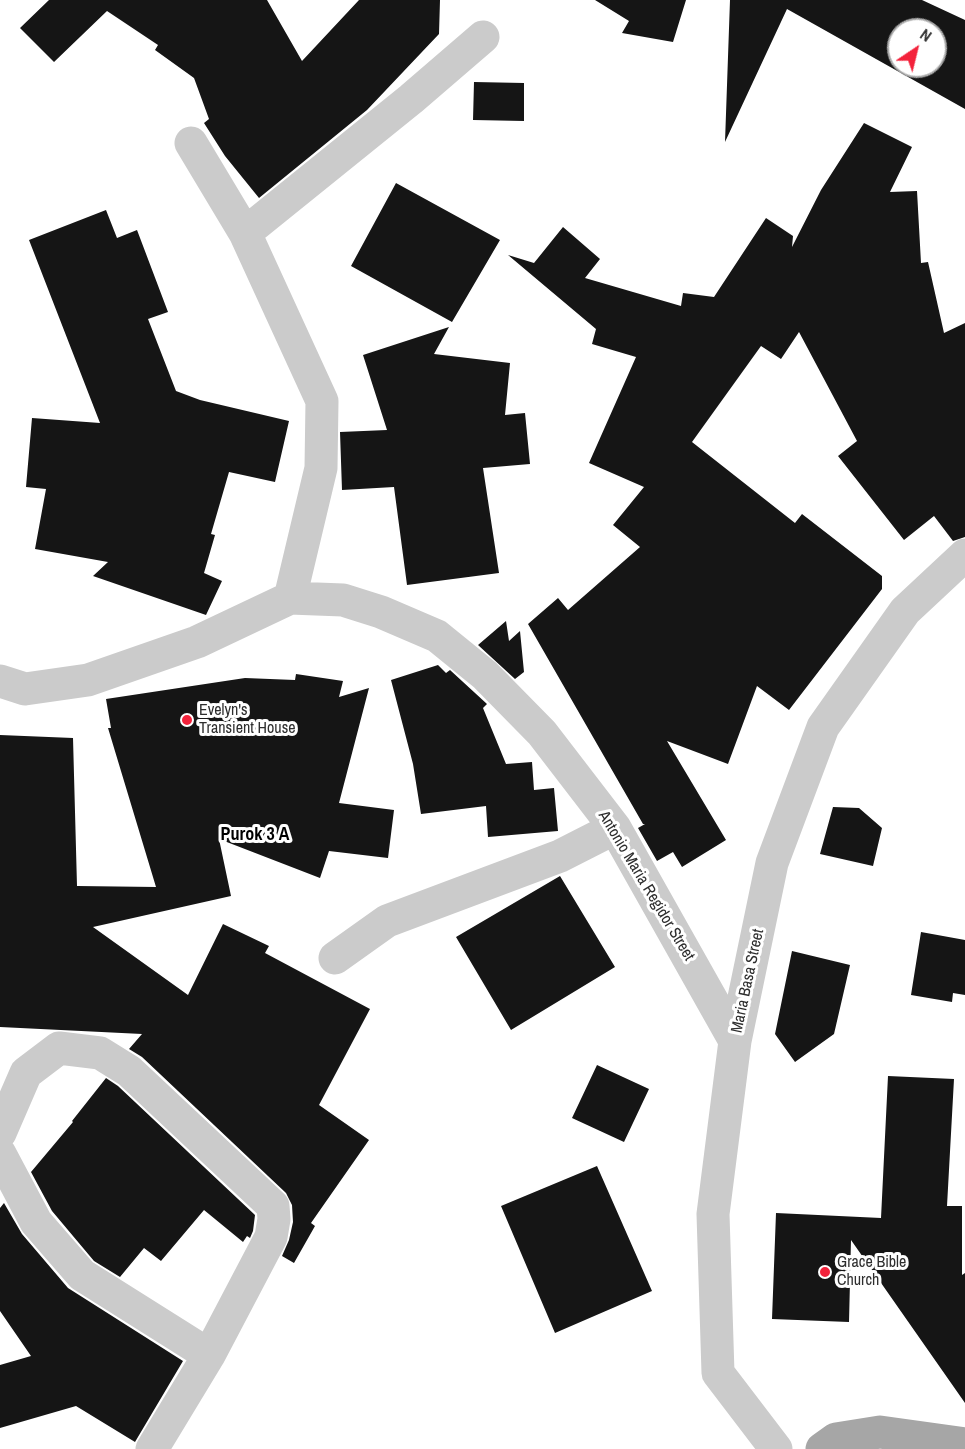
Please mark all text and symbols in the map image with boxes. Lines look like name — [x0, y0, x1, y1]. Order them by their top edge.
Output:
north arrow — [887, 18, 947, 78]
text: N — [916, 23, 936, 47]
place label: Evelyn's Transient House — [199, 701, 296, 739]
marker: Evelyn's Transient House — [180, 713, 194, 727]
street label: Antonio Maria Regidor Street — [594, 808, 698, 964]
district label: Purok 3 A — [221, 824, 289, 846]
street label: Maria Basa Street — [728, 927, 768, 1035]
place label: Grace Bible Church — [837, 1253, 906, 1291]
marker: Grace Bible Church — [818, 1265, 832, 1279]

